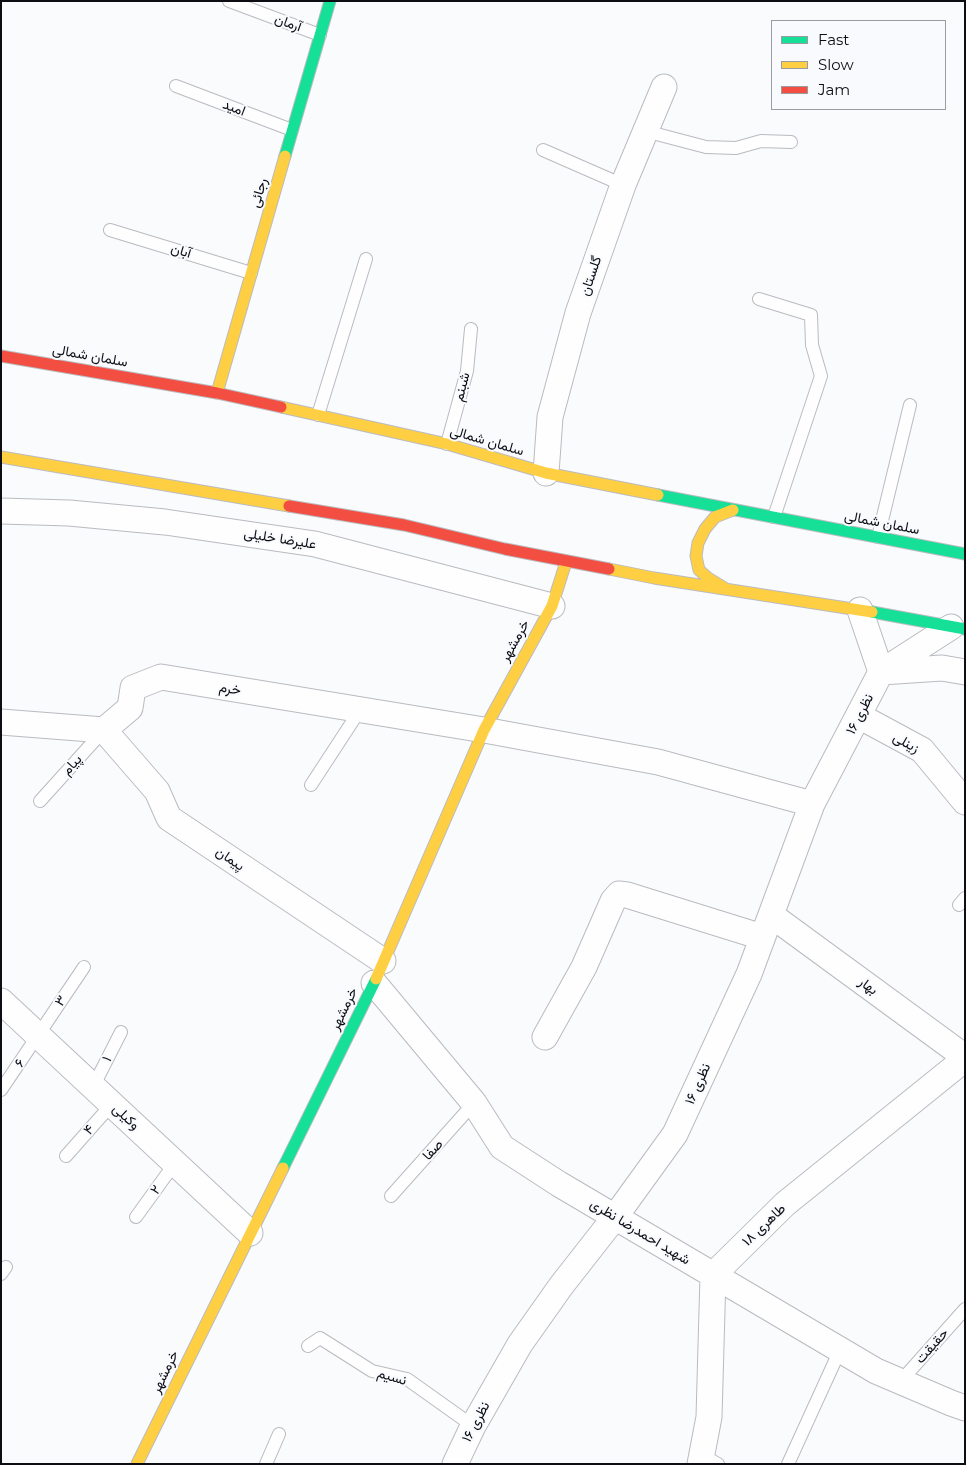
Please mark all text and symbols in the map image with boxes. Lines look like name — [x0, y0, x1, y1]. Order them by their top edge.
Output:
street label: آرمان — [272, 10, 304, 36]
legend — [771, 20, 946, 110]
text: Fast — [818, 30, 849, 49]
text: Slow — [818, 55, 854, 74]
text: Jam — [818, 80, 850, 99]
street label: امید — [220, 96, 248, 120]
street label: رجائی — [247, 176, 271, 210]
street label: آبان — [169, 240, 193, 262]
street label: گلستان — [576, 254, 606, 298]
street label: سلمان شمالی — [51, 341, 129, 371]
street label: شبنم — [450, 371, 474, 403]
street label: سلمان شمالی — [448, 422, 526, 460]
street label: سلمان شمالی — [843, 507, 921, 539]
street label: علیرضا خلیلی — [243, 525, 317, 553]
street label: خرمشهر — [497, 617, 533, 665]
street label: خرم — [218, 679, 242, 699]
street label: نظری ۱۶ — [843, 691, 877, 737]
street label: زینلی — [890, 729, 922, 757]
street label: پیام — [58, 751, 86, 779]
street label: پیمان — [212, 843, 248, 875]
street label: بهار — [855, 973, 881, 999]
street label: خرمشهر — [327, 985, 361, 1033]
street label: ۳ — [51, 992, 71, 1010]
street label: ۱ — [99, 1053, 115, 1065]
street label: ۶ — [11, 1055, 29, 1071]
street label: نظری ۱۶ — [682, 1061, 714, 1107]
street label: وکیلی — [109, 1100, 143, 1134]
street label: ۴ — [80, 1121, 98, 1139]
street label: صفا — [419, 1136, 447, 1164]
street label: ۲ — [147, 1182, 165, 1198]
street label: شهید احمدرضا نظری — [587, 1196, 693, 1268]
street label: طاهری ۱۸ — [739, 1200, 789, 1250]
street label: حقیقت — [912, 1325, 952, 1367]
street label: خرمشهر — [148, 1348, 182, 1396]
street label: نسیم — [375, 1365, 409, 1389]
street label: نظری ۱۶ — [458, 1399, 494, 1445]

